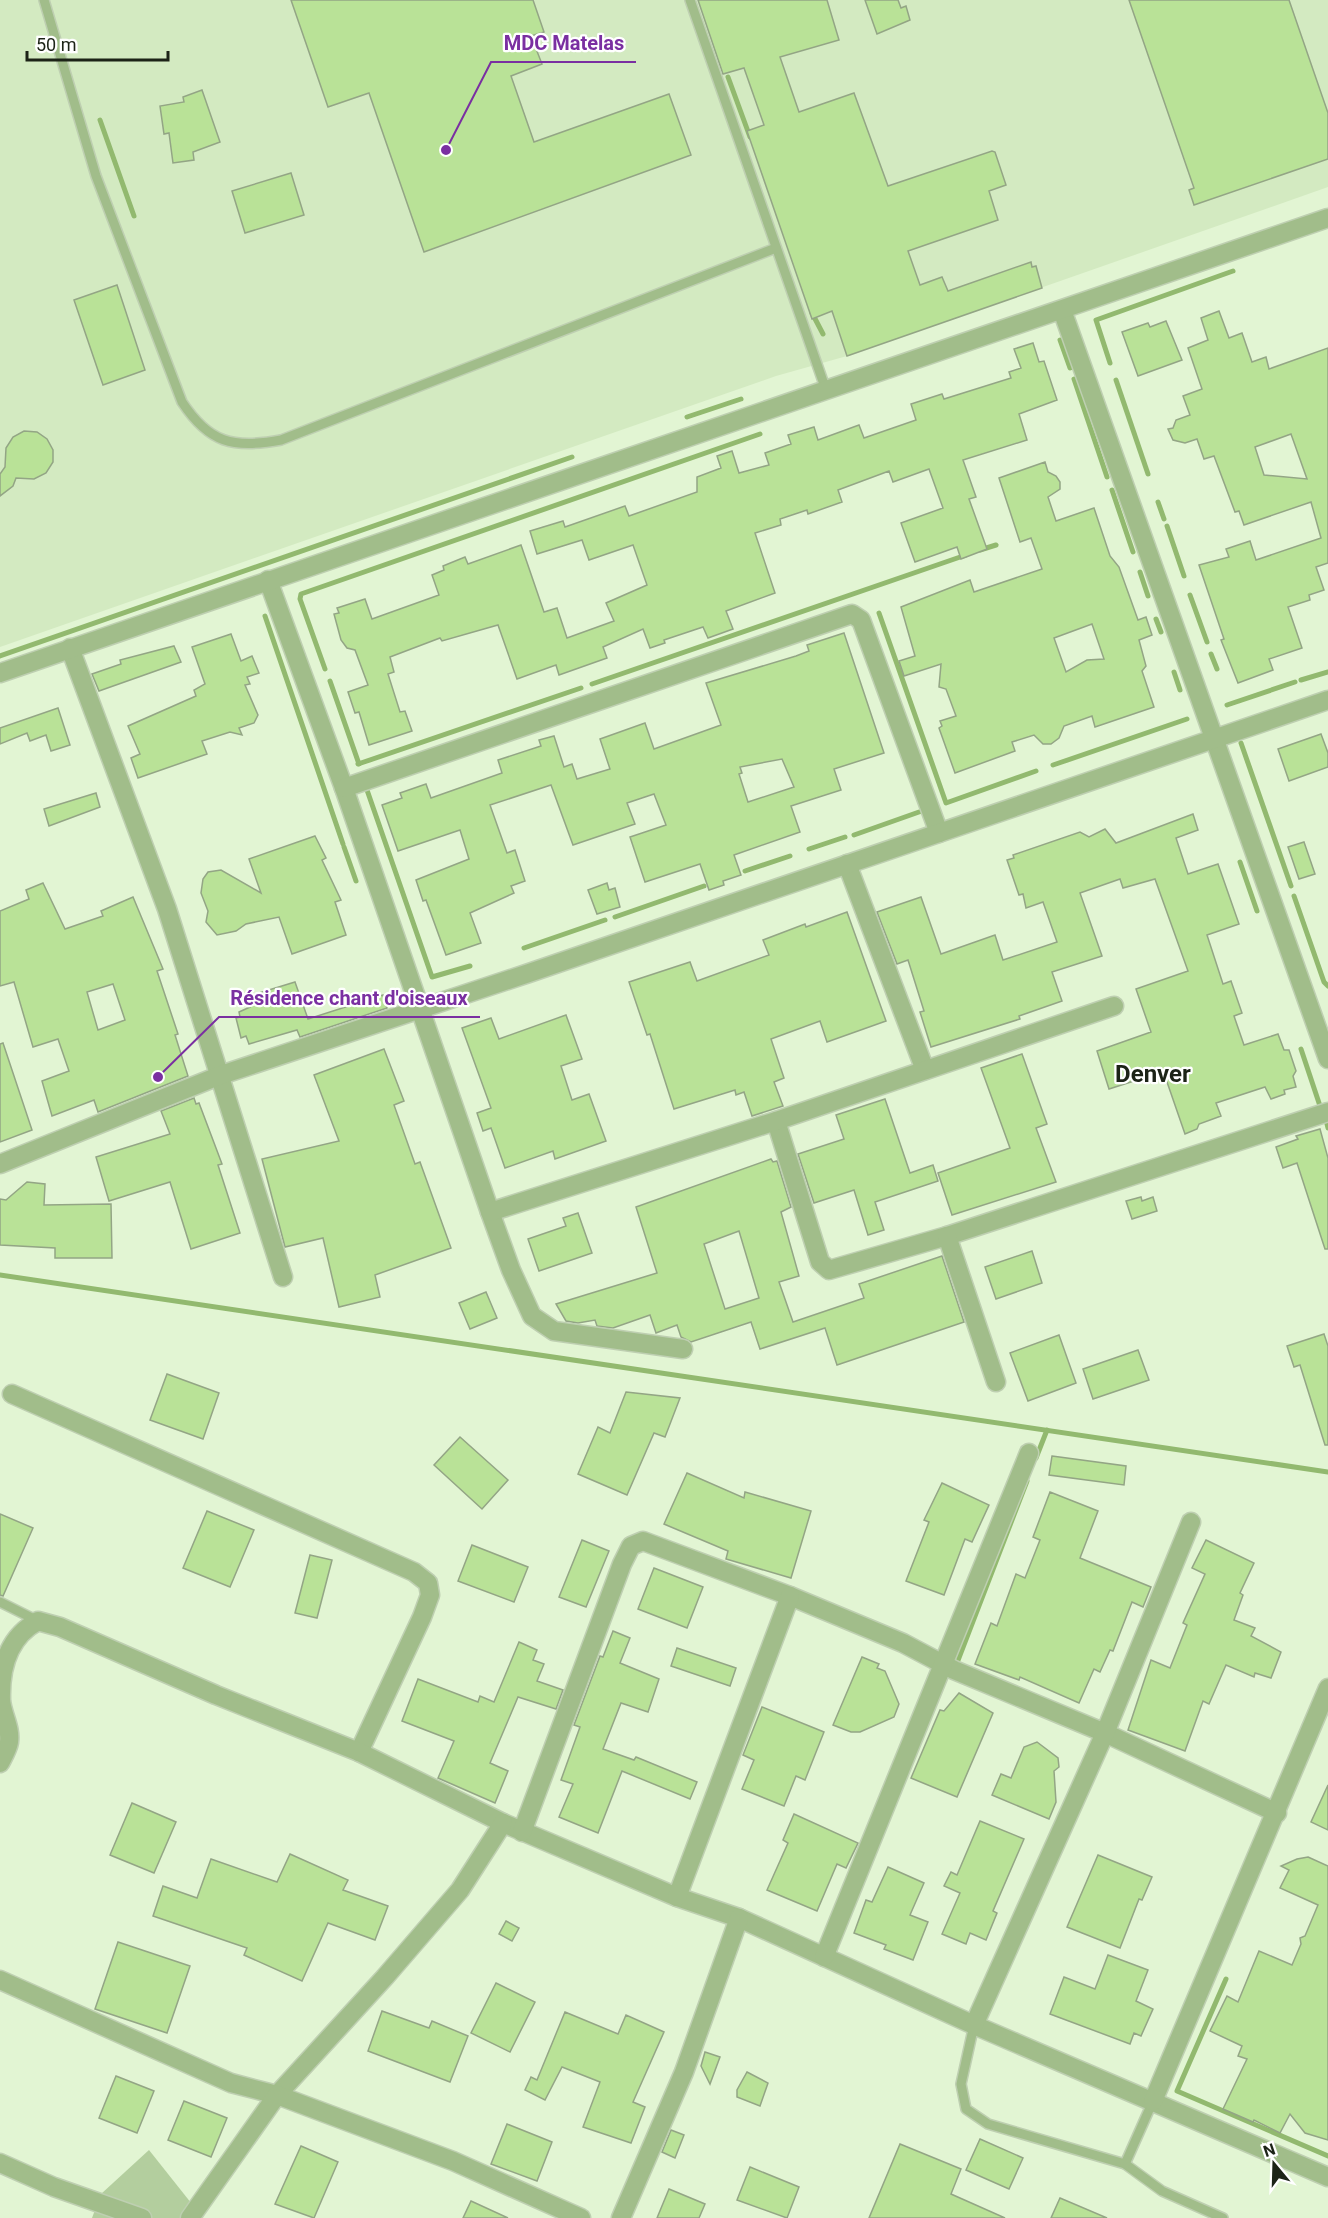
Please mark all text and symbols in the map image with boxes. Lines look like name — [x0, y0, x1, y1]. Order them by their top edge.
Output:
scale bar — [27, 24, 168, 62]
callout: MDC Matelas — [491, 24, 636, 62]
text: MDC Matelas — [504, 31, 624, 55]
text: 50 m — [36, 34, 76, 55]
callout: Résidence chant d'oiseaux — [219, 979, 480, 1017]
text: Résidence chant d'oiseaux — [230, 986, 468, 1010]
district label: Denver — [1115, 1060, 1191, 1088]
north arrow — [1244, 2134, 1304, 2194]
text: N — [1261, 2139, 1278, 2161]

